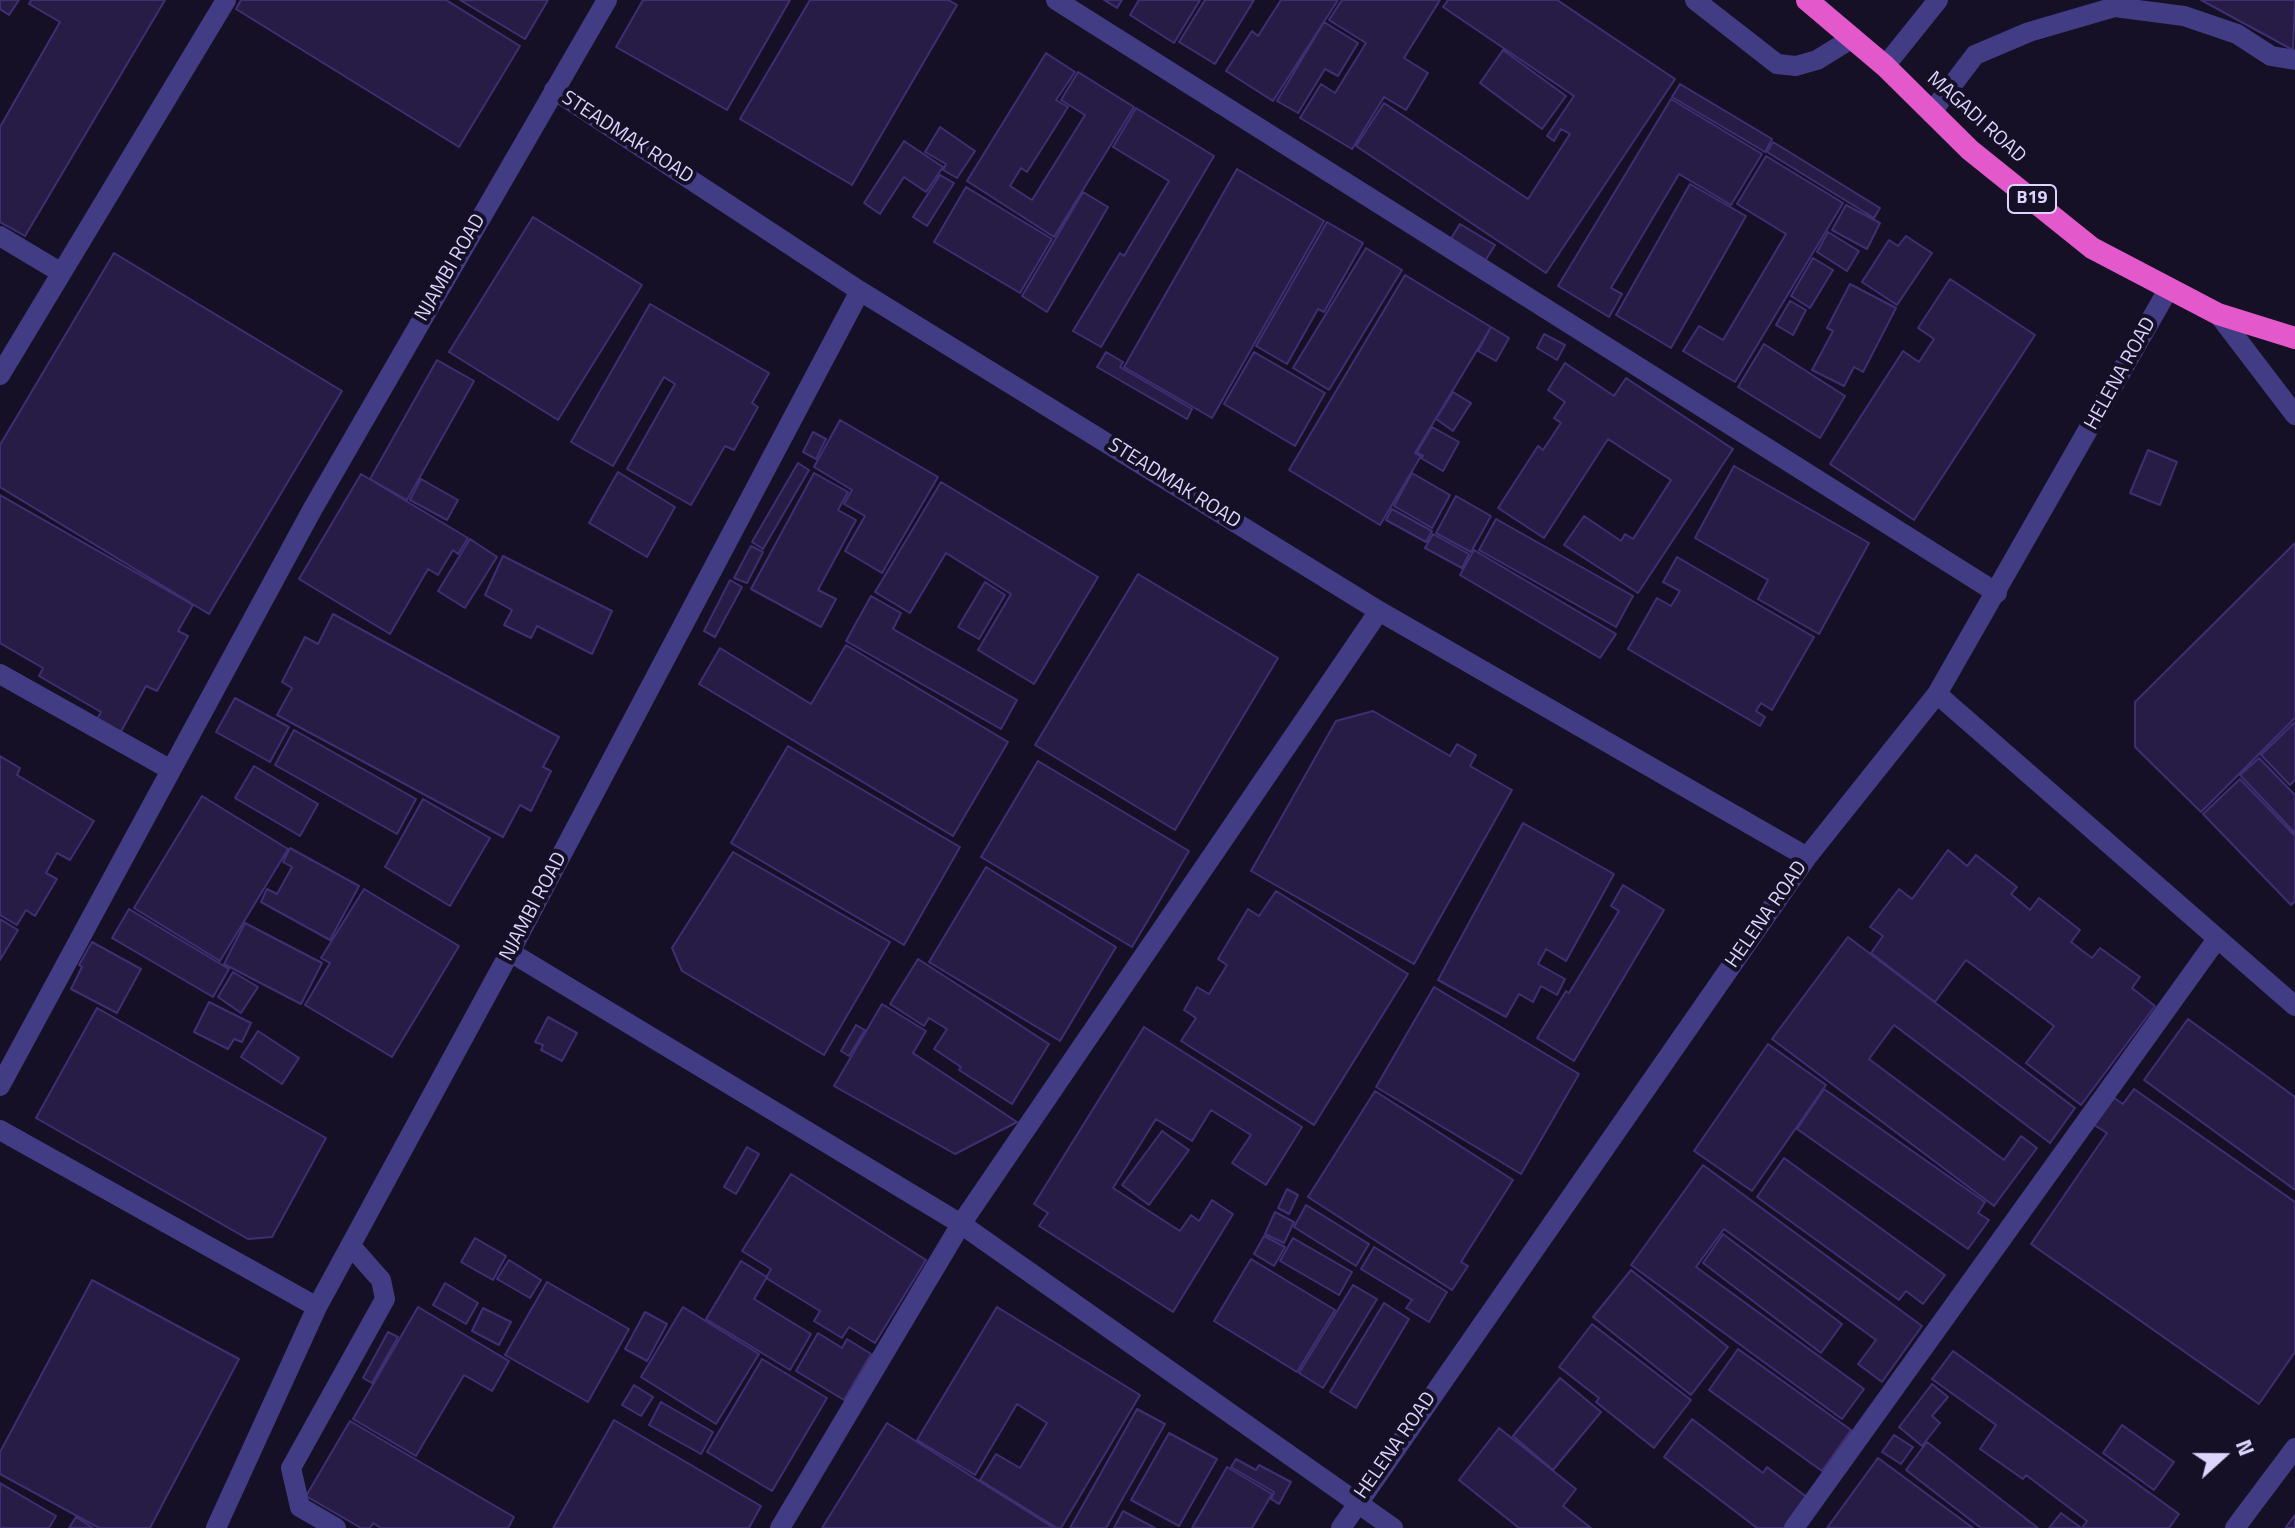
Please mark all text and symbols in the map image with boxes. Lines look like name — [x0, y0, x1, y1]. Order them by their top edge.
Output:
street label: MAGADI ROAD — [1922, 67, 2030, 169]
street label: STEADMAK ROAD — [557, 87, 697, 189]
road number: B19 — [2008, 185, 2056, 213]
street label: NJAMBI ROAD — [411, 210, 491, 326]
street label: HELENA ROAD — [2080, 313, 2162, 435]
street label: STEADMAK ROAD — [1103, 434, 1245, 534]
street label: NJAMBI ROAD — [495, 849, 573, 965]
street label: HELENA ROAD — [1721, 857, 1813, 973]
street label: HELENA ROAD — [1350, 1388, 1442, 1504]
north arrow — [2183, 1416, 2263, 1496]
text: N — [2227, 1434, 2264, 1461]

